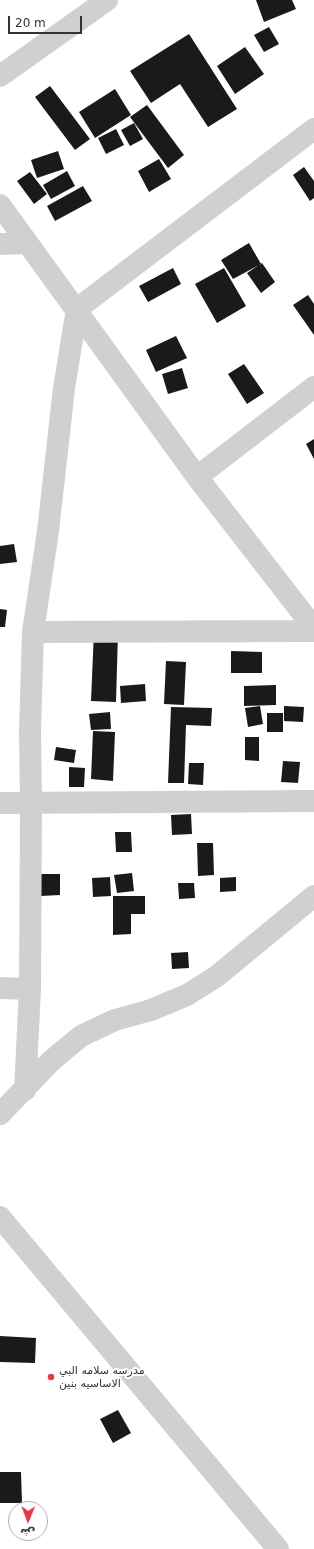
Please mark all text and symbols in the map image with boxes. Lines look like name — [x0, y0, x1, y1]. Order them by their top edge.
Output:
scale bar — [10, 8, 84, 34]
text: 20 m — [15, 16, 46, 30]
place label: مدرسه سلامه البي الاساسيه بنين — [59, 1364, 145, 1390]
marker: مدرسه سلامه البي الاساسيه بنين — [46, 1372, 56, 1382]
north arrow — [8, 1501, 48, 1541]
text: ش — [20, 1526, 36, 1539]

